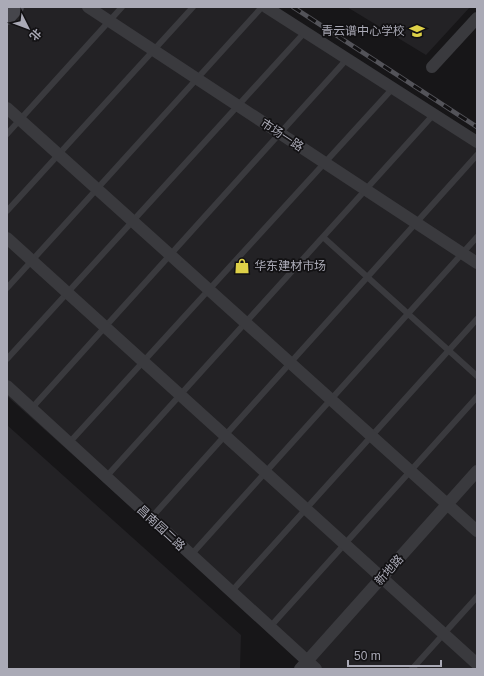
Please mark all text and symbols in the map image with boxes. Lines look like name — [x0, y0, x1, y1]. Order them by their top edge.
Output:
north arrow — [8, 8, 48, 48]
school or university icon: 青云谱中心学校 — [408, 22, 426, 40]
place label: 青云谱中心学校 — [321, 24, 405, 38]
text: 北 — [27, 27, 44, 43]
street label: 市场一路 — [258, 116, 306, 154]
shop icon: 华东建材市场 — [233, 257, 251, 275]
place label: 华东建材市场 — [254, 259, 326, 273]
street label: 昌南园二路 — [134, 502, 188, 554]
street label: 新地路 — [372, 552, 406, 588]
scale bar — [348, 642, 441, 668]
text: 50 m — [354, 649, 381, 663]

